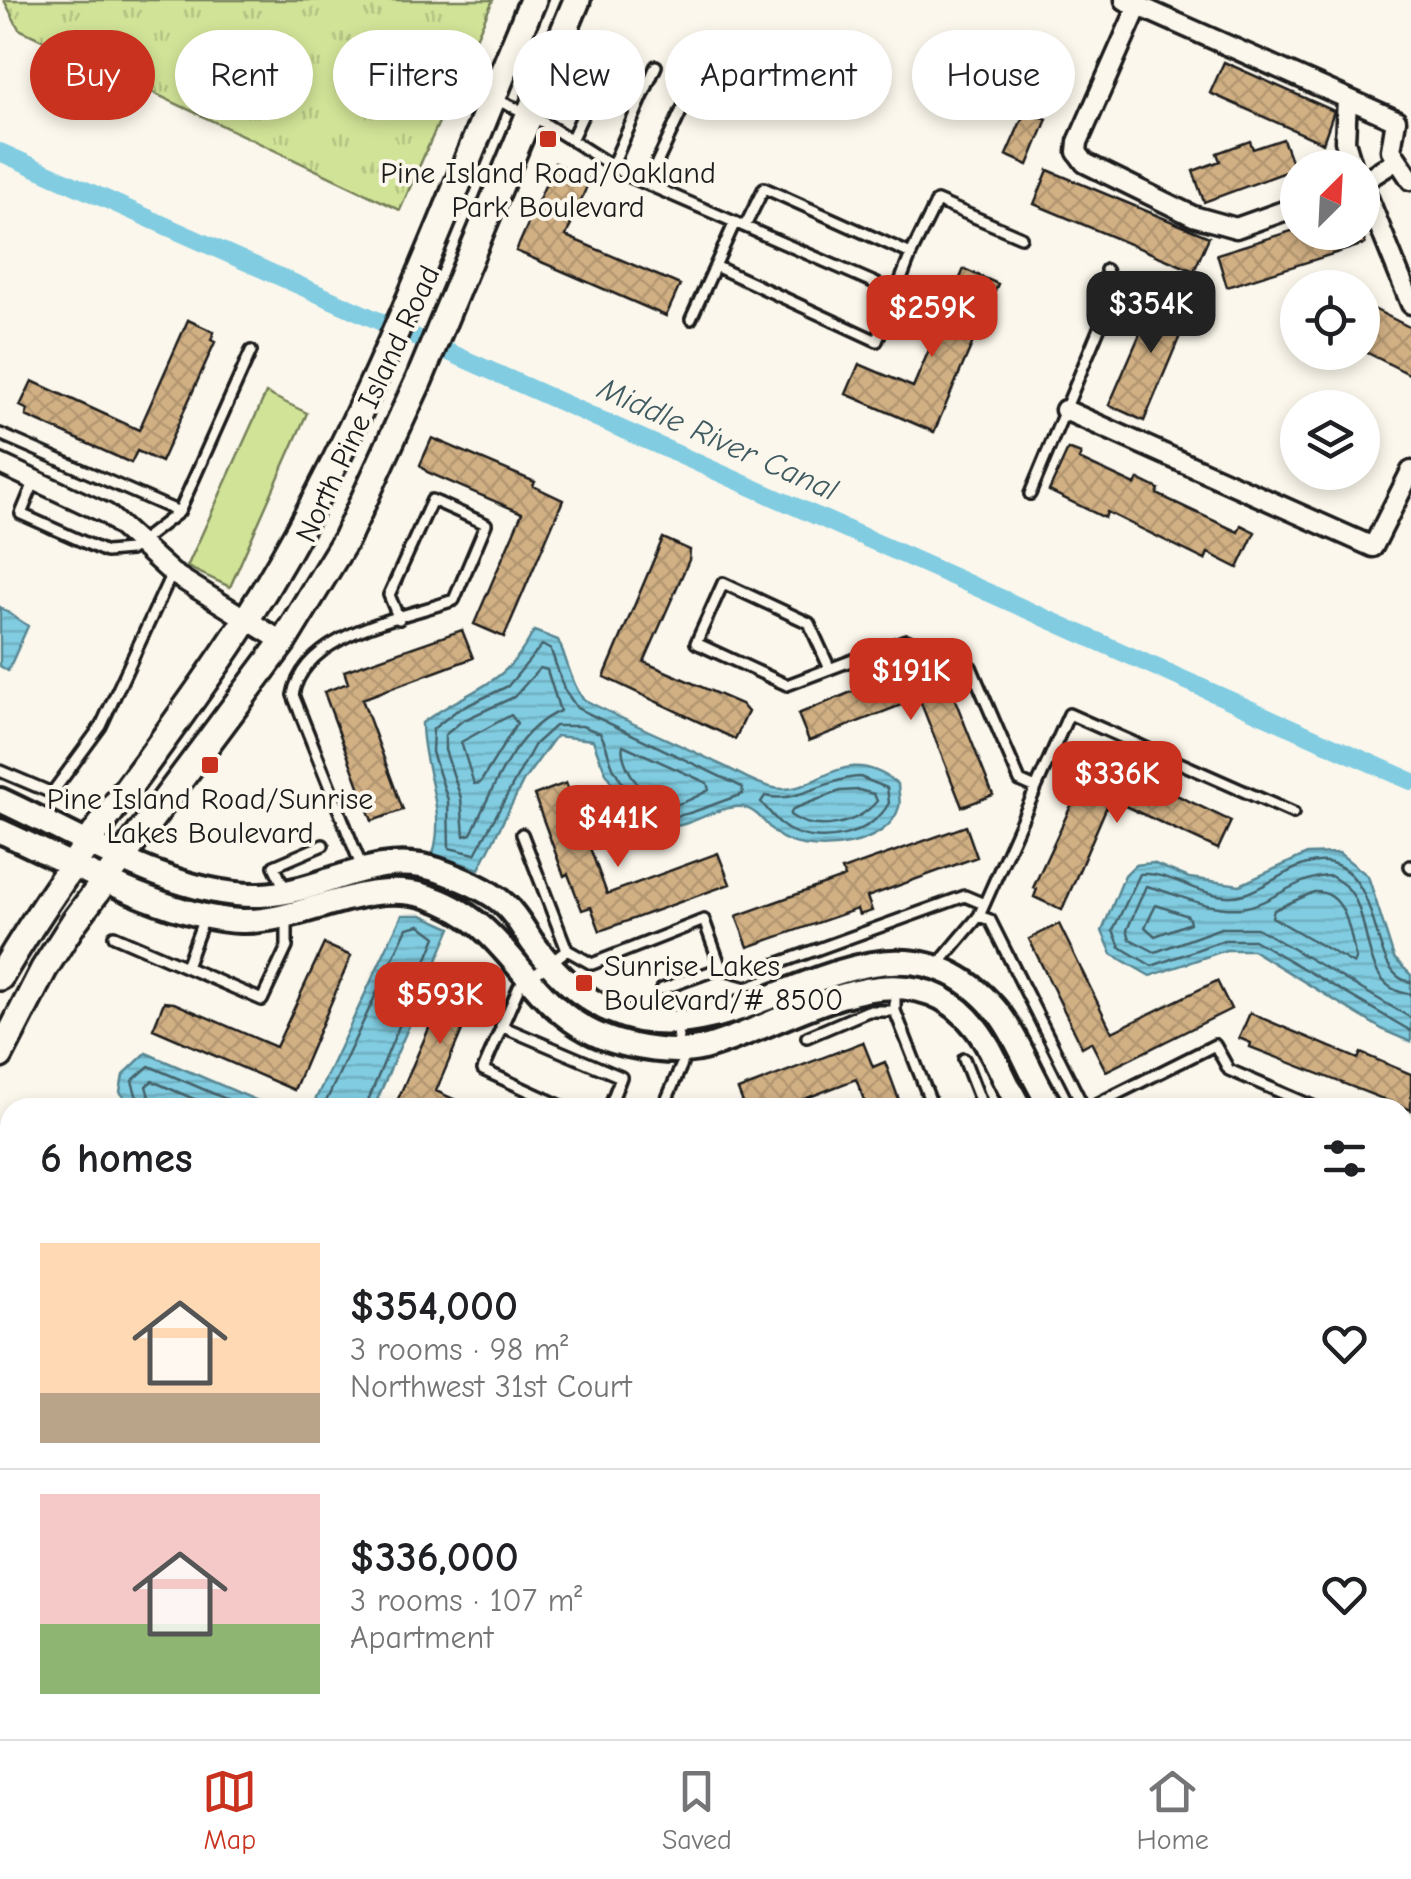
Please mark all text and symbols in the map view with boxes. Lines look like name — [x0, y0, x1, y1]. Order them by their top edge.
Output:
chip: Buy — [30, 30, 155, 120]
chip: Rent — [175, 30, 313, 120]
chip: Filters — [333, 30, 493, 120]
chip: New — [513, 30, 645, 120]
chip: Apartment — [665, 30, 892, 120]
chip: House — [912, 30, 1075, 120]
marker: Pine Island Road/Oakland Park Boulevard — [537, 128, 559, 150]
north arrow — [1280, 150, 1380, 250]
map controls — [1280, 150, 1380, 490]
place label: Pine Island Road/Oakland Park Boulevard — [380, 156, 716, 225]
street label: North Pine Island Road — [289, 260, 447, 548]
button: locate — [1280, 270, 1380, 370]
pin: $354K — [1081, 271, 1221, 356]
pin: $259K — [862, 275, 1002, 360]
text: $354K — [1108, 285, 1194, 322]
text: $259K — [889, 289, 975, 326]
water label: Middle River Canal — [592, 369, 844, 509]
button: layers — [1280, 390, 1380, 490]
pin: $191K — [841, 638, 981, 723]
text: $191K — [871, 652, 951, 689]
pin: $336K — [1047, 741, 1187, 826]
marker: Pine Island Road/Sunrise Lakes Boulevard — [199, 754, 221, 776]
text: $336K — [1074, 755, 1160, 792]
place label: Pine Island Road/Sunrise Lakes Boulevard — [47, 782, 373, 851]
pin: $441K — [548, 785, 688, 870]
text: $441K — [578, 799, 658, 836]
place label: Sunrise Lakes Boulevard/# 8500 — [604, 949, 843, 1018]
pin: $593K — [370, 962, 510, 1047]
marker: Sunrise Lakes Boulevard/# 8500 — [573, 972, 595, 994]
text: $593K — [397, 976, 483, 1013]
icon: filters — [1317, 1131, 1372, 1186]
text: 6 homes — [40, 1134, 193, 1183]
text: $354,000 — [350, 1282, 518, 1331]
icon: home — [120, 1283, 240, 1403]
icon: heart — [1317, 1316, 1372, 1371]
text: 3 rooms · 98 m² — [350, 1331, 568, 1368]
text: Northwest 31st Court — [350, 1368, 632, 1405]
text: $336,000 — [350, 1533, 519, 1582]
icon: home — [120, 1534, 240, 1654]
icon: heart — [1317, 1567, 1372, 1622]
text: 3 rooms · 107 m² — [350, 1582, 582, 1619]
text: Apartment — [350, 1619, 493, 1656]
tab: Map — [202, 1764, 257, 1856]
tab: Saved — [662, 1764, 732, 1856]
tab: Home — [1136, 1764, 1209, 1856]

